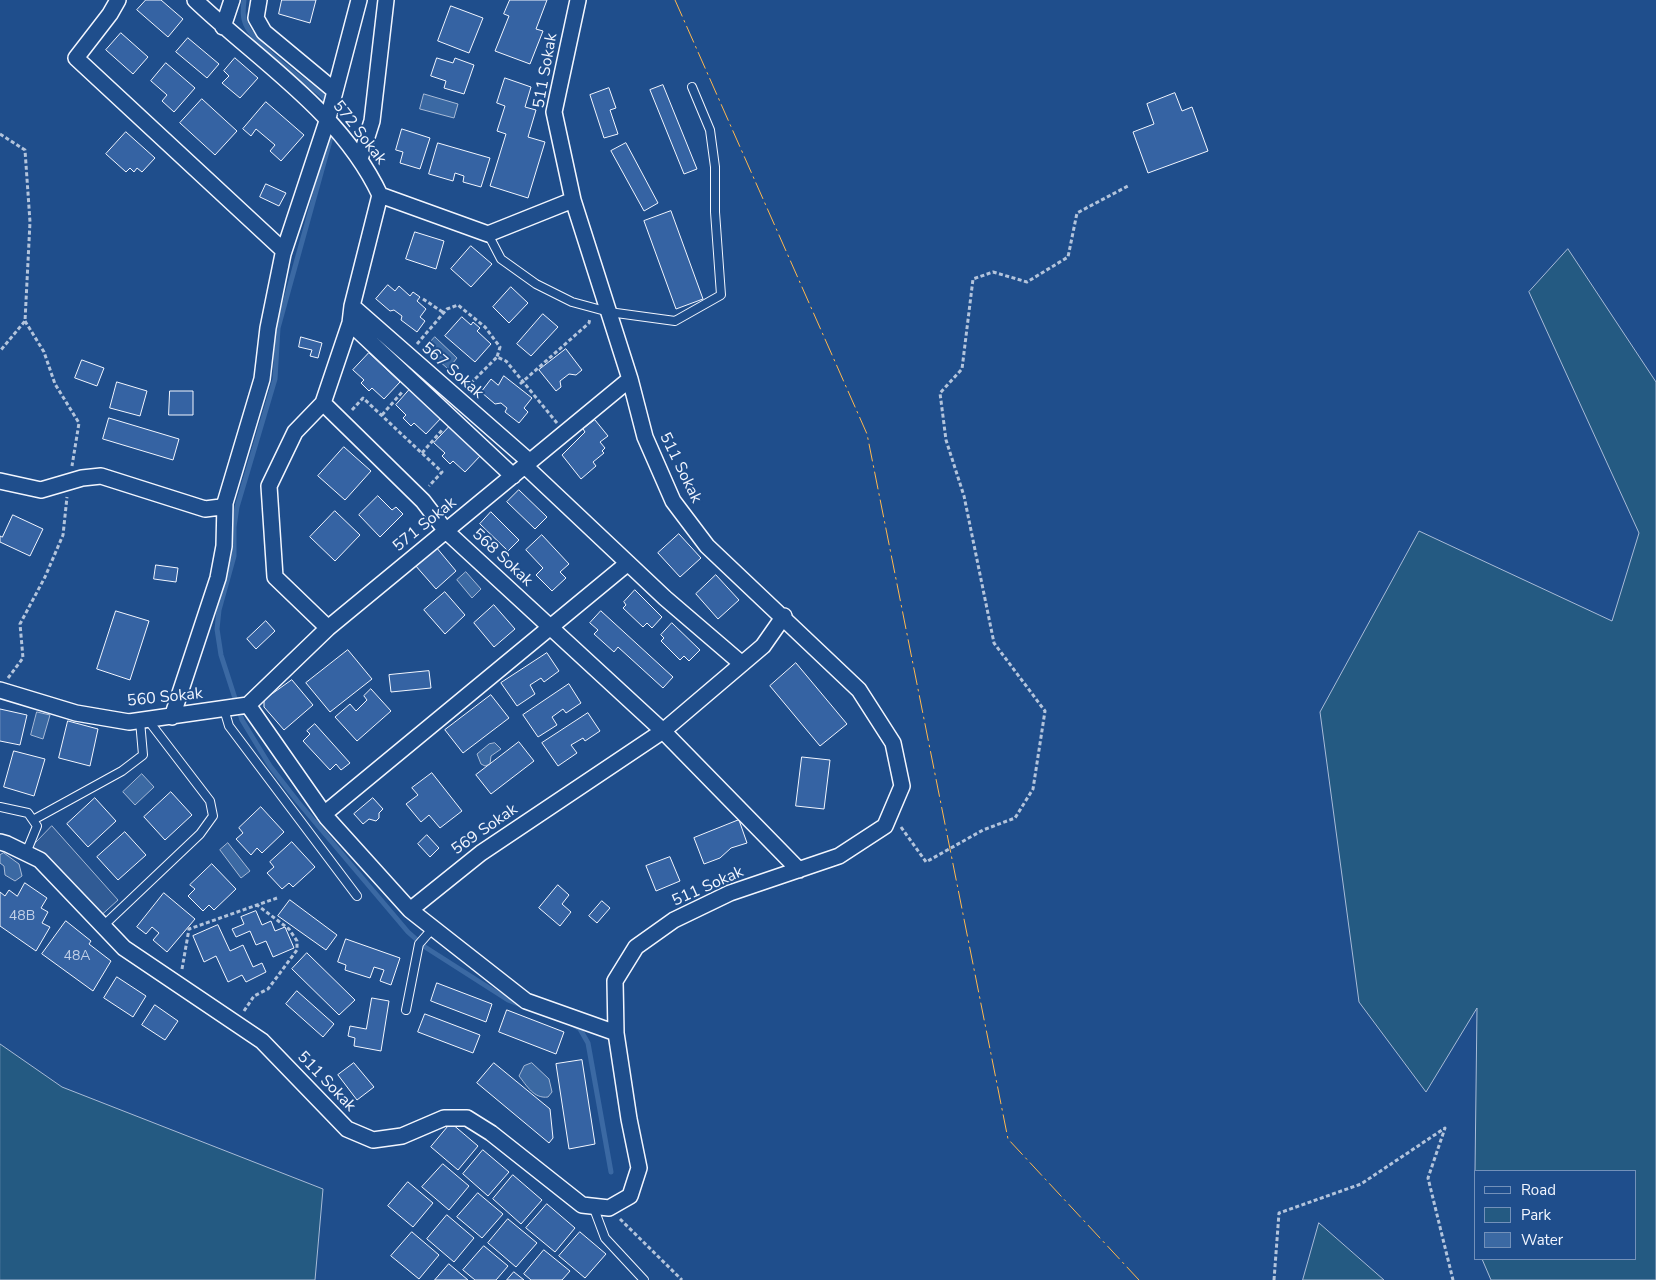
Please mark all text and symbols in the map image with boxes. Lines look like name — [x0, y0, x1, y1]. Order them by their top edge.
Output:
street label: 511 Sokak — [530, 32, 562, 110]
street label: 572 Sokak — [328, 97, 390, 169]
street label: 567 Sokak — [417, 339, 487, 403]
street label: 511 Sokak — [655, 430, 705, 506]
street label: 571 Sokak — [389, 494, 461, 556]
street label: 568 Sokak — [468, 525, 536, 591]
street label: 560 Sokak — [126, 684, 204, 712]
street label: 569 Sokak — [448, 800, 522, 860]
street label: 511 Sokak — [669, 863, 747, 911]
house number: 48B — [9, 909, 35, 925]
house number: 48A — [63, 949, 91, 965]
street label: 511 Sokak — [293, 1048, 359, 1116]
legend — [1474, 1170, 1636, 1260]
text: Road — [1521, 1180, 1556, 1200]
text: Park — [1521, 1205, 1551, 1225]
text: Water — [1521, 1230, 1563, 1250]

